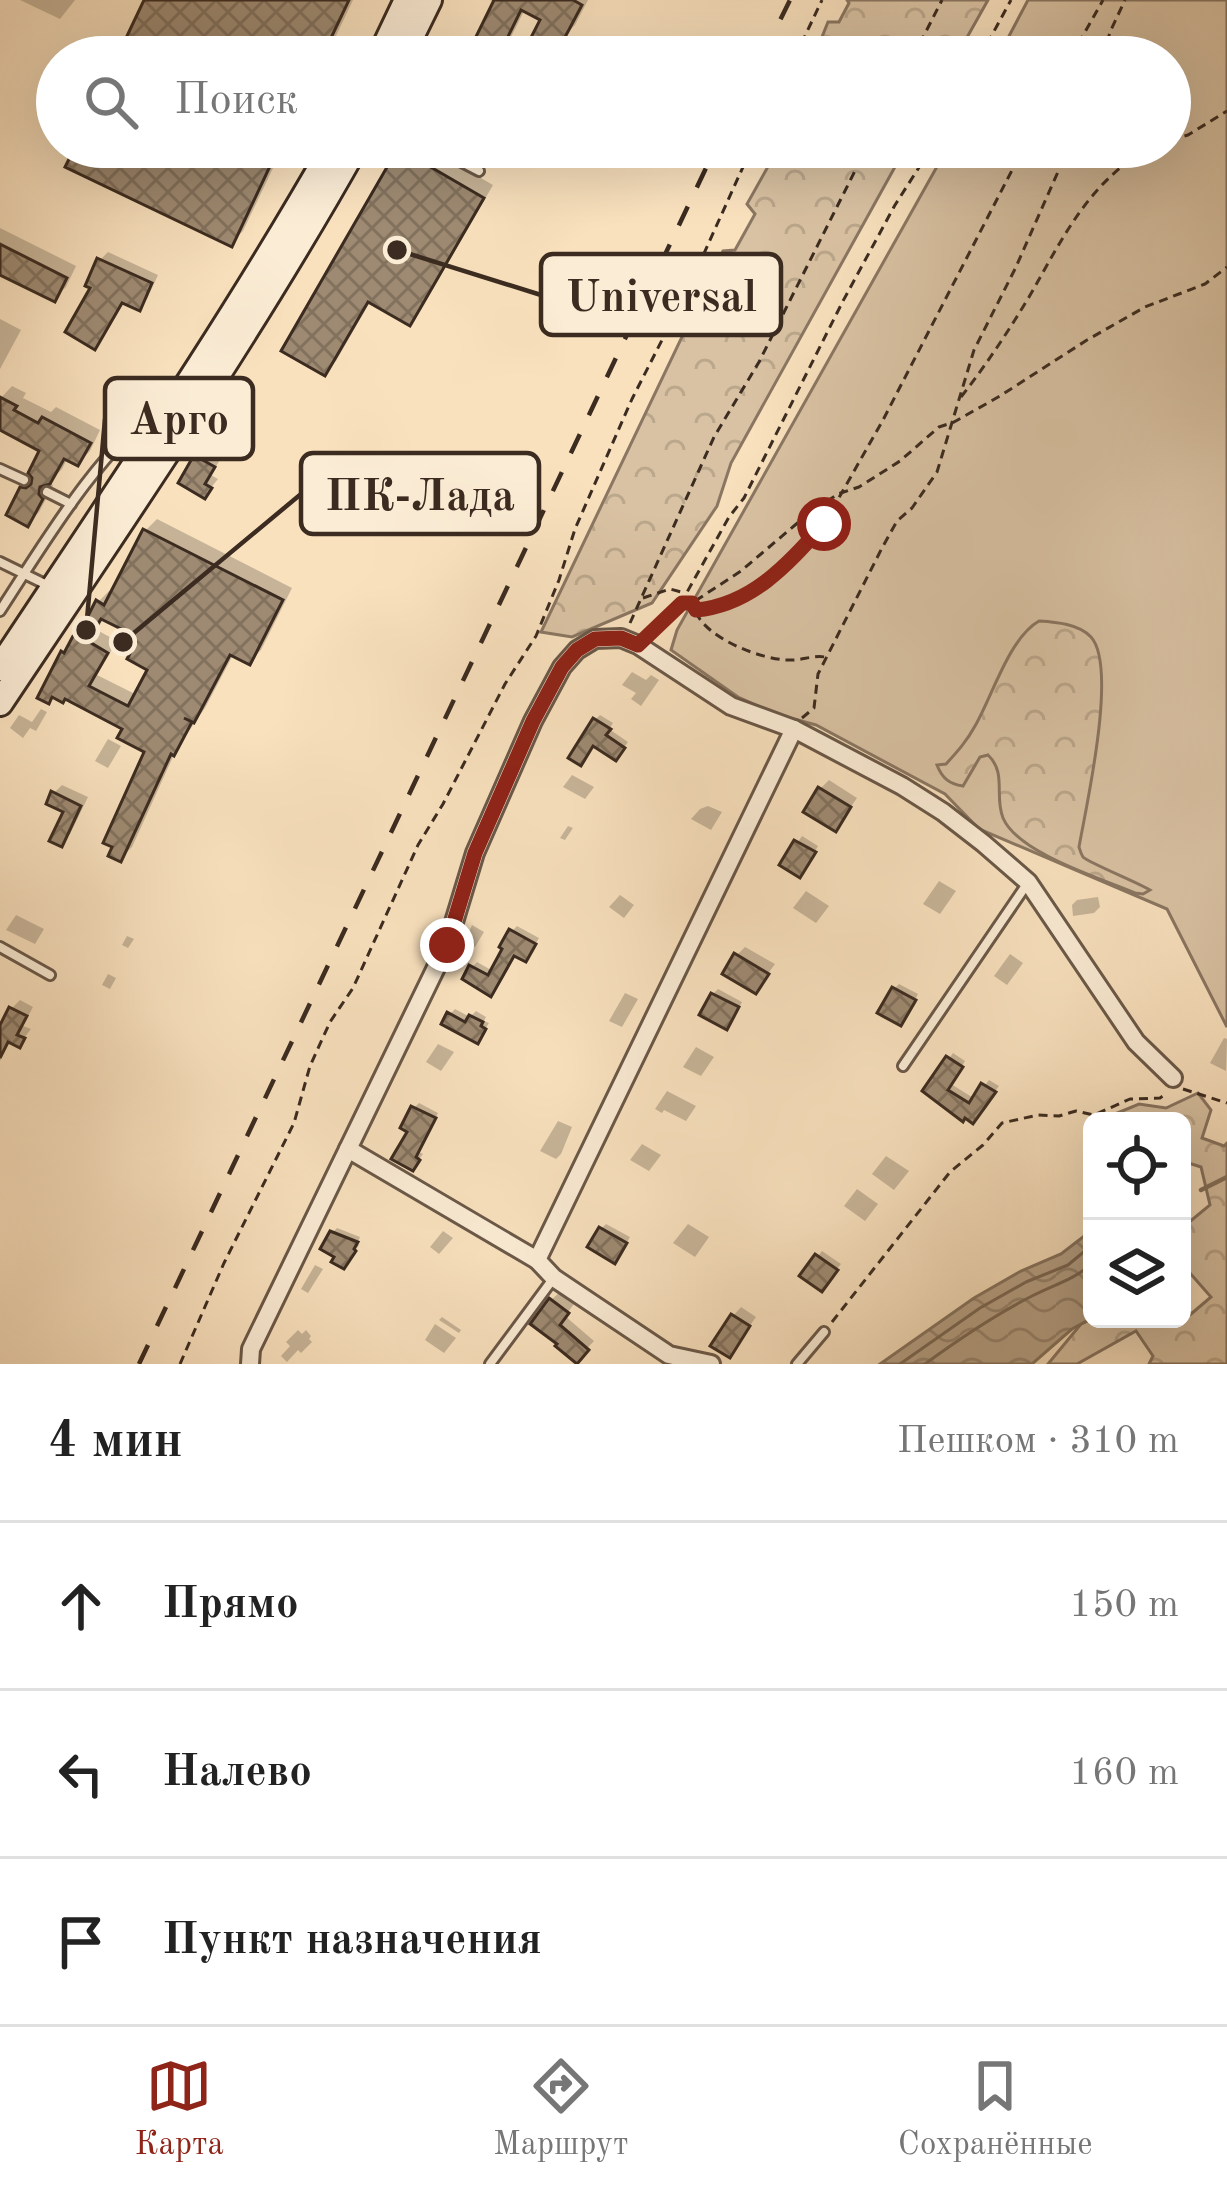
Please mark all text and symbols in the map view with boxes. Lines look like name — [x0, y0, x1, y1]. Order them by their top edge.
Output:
search box — [36, 36, 1191, 168]
icon: search — [78, 69, 144, 135]
text: Поиск — [174, 79, 298, 124]
callout: Universal — [541, 254, 781, 335]
text: Universal — [565, 277, 757, 322]
callout: Арго — [105, 378, 253, 459]
text: Арго — [129, 400, 229, 445]
callout: ПК-Лада — [301, 453, 539, 534]
text: ПК-Лада — [325, 476, 515, 521]
route start — [797, 497, 851, 551]
route end — [420, 918, 474, 972]
map controls — [1083, 1112, 1191, 1328]
button: locate — [1083, 1112, 1191, 1220]
button: layers — [1083, 1220, 1191, 1328]
text: 4 мин — [48, 1417, 183, 1468]
text: Пешком · 310 m — [897, 1422, 1179, 1461]
icon: ahead — [48, 1573, 114, 1639]
text: Прямо — [162, 1583, 299, 1628]
text: 150 m — [1069, 1586, 1179, 1625]
icon: left — [48, 1741, 114, 1807]
text: Налево — [162, 1751, 312, 1796]
text: 160 m — [1069, 1754, 1179, 1793]
icon: arrive — [48, 1909, 114, 1975]
text: Пункт назначения — [162, 1919, 542, 1964]
tab: Карта — [135, 2053, 224, 2166]
tab: Маршрут — [493, 2053, 629, 2166]
tab: Сохранённые — [898, 2053, 1092, 2166]

